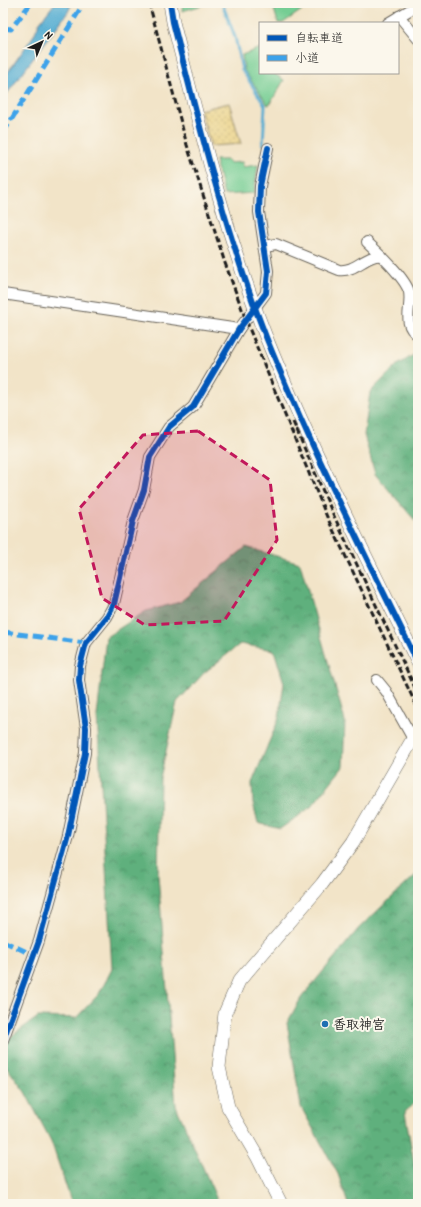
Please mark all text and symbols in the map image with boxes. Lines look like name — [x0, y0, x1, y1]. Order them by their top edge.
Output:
north arrow — [22, 22, 62, 62]
legend — [259, 22, 399, 74]
text: N — [42, 28, 56, 42]
text: 自転車道 — [295, 29, 343, 46]
text: 小道 — [295, 49, 319, 66]
place label: 香取神宮 — [333, 1015, 385, 1033]
marker: 香取神宮 — [320, 1019, 330, 1029]

